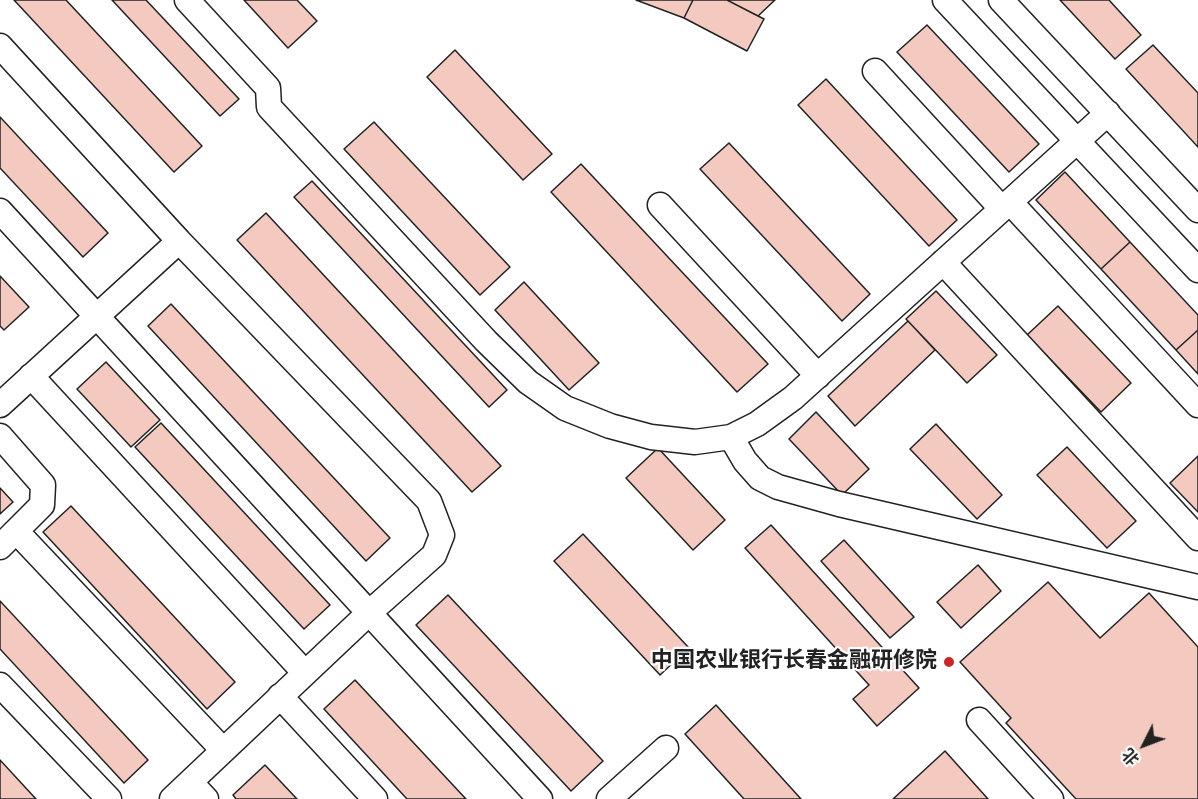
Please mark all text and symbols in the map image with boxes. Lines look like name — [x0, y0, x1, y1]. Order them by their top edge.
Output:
place label: 中国农业银行长春金融研修院 — [651, 649, 937, 675]
marker: 中国农业银行长春金融研修院 — [942, 655, 956, 669]
north arrow — [1114, 715, 1174, 775]
text: 北 — [1116, 743, 1145, 771]

